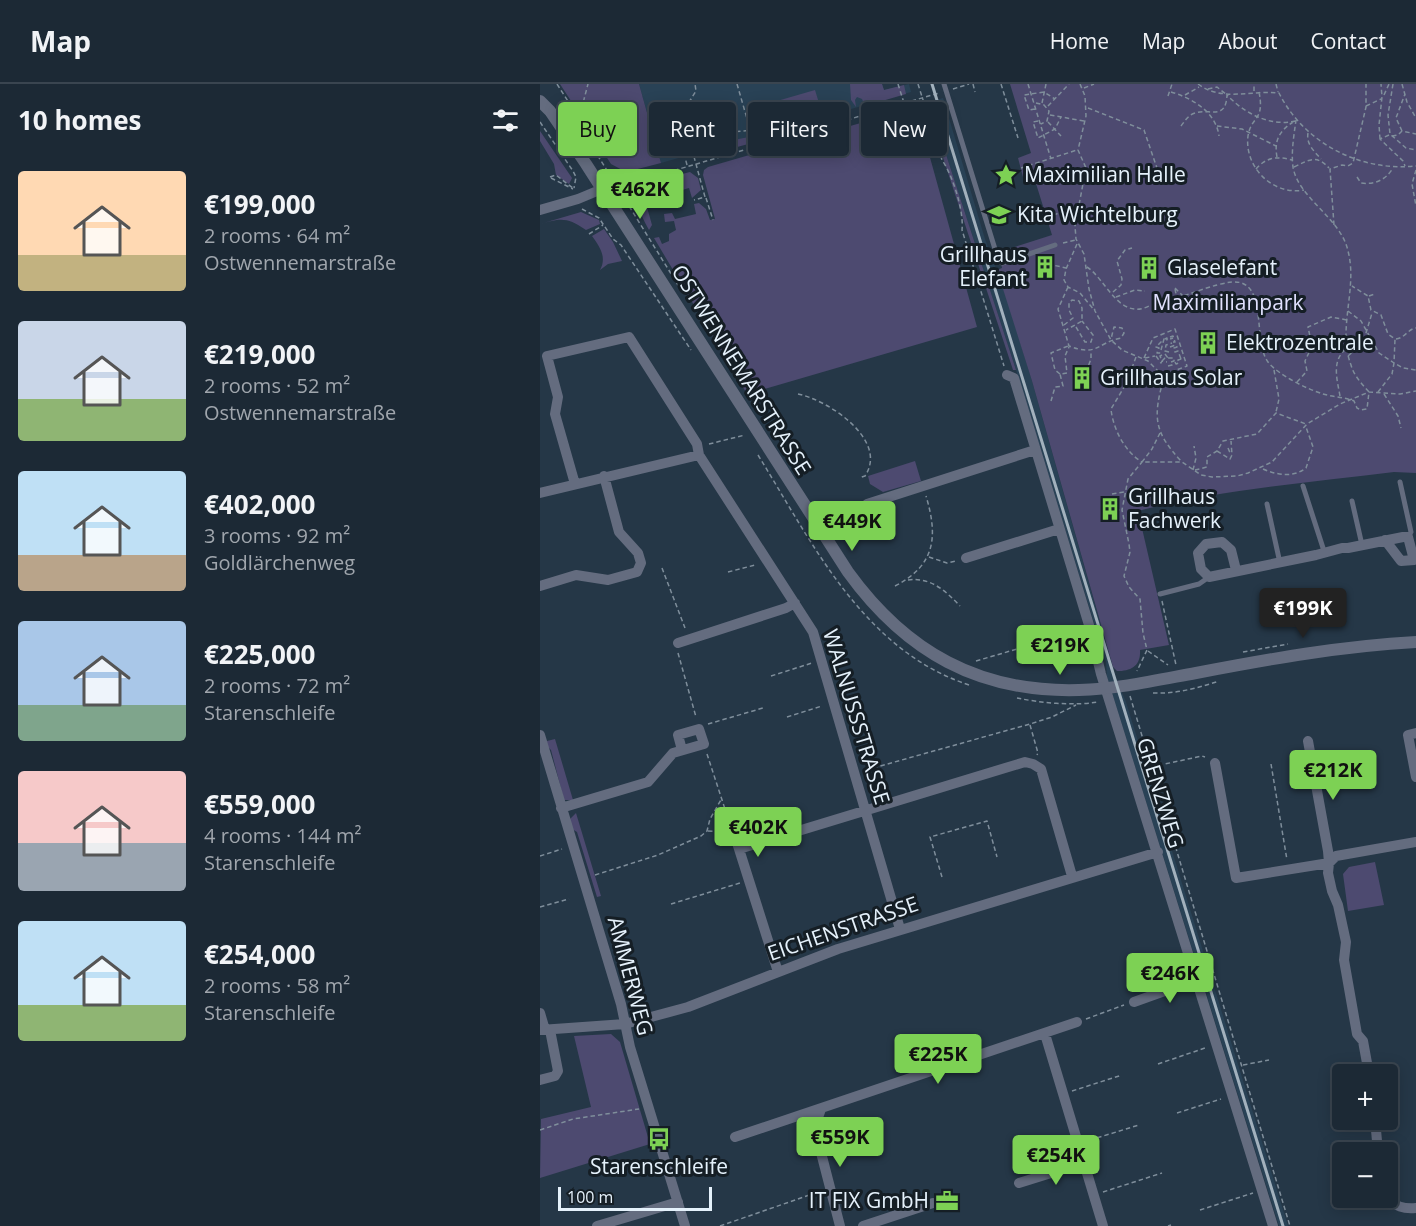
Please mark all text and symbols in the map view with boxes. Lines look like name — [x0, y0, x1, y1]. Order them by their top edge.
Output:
text: Map — [30, 22, 91, 60]
text: Home — [1050, 27, 1109, 55]
text: Map — [1142, 27, 1185, 55]
text: About — [1218, 27, 1278, 55]
text: Contact — [1311, 27, 1386, 55]
text: 10 homes — [18, 102, 142, 138]
chip: Buy — [558, 102, 637, 156]
chip: Rent — [649, 102, 736, 156]
chip: Filters — [748, 102, 849, 156]
chip: New — [861, 102, 947, 156]
icon: filters — [489, 104, 522, 137]
place label: Maximilian Halle — [1024, 160, 1186, 188]
place icon: Maximilian Halle — [993, 162, 1019, 188]
pin: €462K — [598, 169, 682, 220]
text: €462K — [610, 175, 670, 202]
text: €199,000 — [204, 186, 315, 222]
icon: home — [66, 195, 138, 267]
place label: Kita Wichtelburg — [1017, 200, 1178, 228]
school or university icon: Kita Wichtelburg — [986, 202, 1012, 228]
text: 2 rooms · 64 m² — [204, 222, 350, 249]
place label: Grillhaus Elefant — [940, 240, 1027, 292]
text: Ostwennemarstraße — [204, 249, 396, 276]
place label: Glaselefant — [1167, 253, 1277, 281]
building icon: Grillhaus Elefant — [1032, 254, 1058, 280]
building icon: Glaselefant — [1136, 255, 1162, 281]
street label: OSTWENNEMARSTRASSE — [666, 259, 818, 480]
park label: Maximilianpark — [1153, 288, 1303, 316]
place label: Elektrozentrale — [1226, 328, 1374, 356]
building icon: Elektrozentrale — [1195, 330, 1221, 356]
text: €219,000 — [204, 336, 315, 372]
icon: home — [66, 345, 138, 417]
place label: Grillhaus Solar — [1100, 363, 1243, 391]
building icon: Grillhaus Solar — [1069, 365, 1095, 391]
text: 2 rooms · 52 m² — [204, 372, 350, 399]
text: Ostwennemarstraße — [204, 399, 396, 426]
place label: Grillhaus Fachwerk — [1128, 482, 1221, 534]
text: €402,000 — [204, 486, 315, 522]
icon: home — [66, 495, 138, 567]
building icon: Grillhaus Fachwerk — [1097, 496, 1123, 522]
pin: €449K — [810, 501, 894, 552]
text: €449K — [822, 507, 882, 534]
text: 3 rooms · 92 m² — [204, 522, 350, 549]
text: Goldlärchenweg — [204, 549, 355, 576]
pin: €199K — [1261, 588, 1345, 639]
text: €199K — [1273, 594, 1333, 621]
pin: €219K — [1018, 625, 1102, 676]
street label: WALNUSSSTRASSE — [817, 626, 897, 808]
text: €219K — [1030, 631, 1090, 658]
text: €225,000 — [204, 636, 315, 672]
icon: home — [66, 645, 138, 717]
text: 2 rooms · 72 m² — [204, 672, 350, 699]
text: Starenschleife — [204, 699, 336, 726]
street label: GRENZWEG — [1131, 734, 1191, 851]
pin: €212K — [1291, 750, 1375, 801]
text: €212K — [1303, 756, 1363, 783]
text: €559,000 — [204, 786, 315, 822]
icon: home — [66, 795, 138, 867]
pin: €402K — [716, 807, 800, 858]
text: €402K — [728, 813, 788, 840]
text: 4 rooms · 144 m² — [204, 822, 362, 849]
text: Starenschleife — [204, 849, 336, 876]
street label: EICHENSTRASSE — [764, 889, 922, 967]
street label: AMMERWEG — [602, 913, 660, 1038]
text: €254,000 — [204, 936, 315, 972]
icon: home — [66, 945, 138, 1017]
pin: €246K — [1128, 953, 1212, 1004]
text: €246K — [1140, 959, 1200, 986]
text: 2 rooms · 58 m² — [204, 972, 350, 999]
text: Starenschleife — [204, 999, 336, 1026]
pin: €225K — [896, 1034, 980, 1085]
text: €225K — [908, 1040, 968, 1067]
map controls — [1332, 1064, 1398, 1208]
button: + — [1332, 1064, 1398, 1130]
pin: €559K — [798, 1117, 882, 1168]
text: €559K — [810, 1123, 870, 1150]
bus stop icon: Starenschleife — [646, 1126, 672, 1152]
pin: €254K — [1014, 1135, 1098, 1186]
text: €254K — [1026, 1141, 1086, 1168]
button: − — [1332, 1142, 1398, 1208]
place label: Starenschleife — [590, 1152, 728, 1180]
scale bar — [558, 1184, 712, 1212]
text: 100 m — [567, 1186, 613, 1208]
place label: IT FIX GmbH — [809, 1186, 929, 1214]
office icon: IT FIX GmbH — [934, 1188, 960, 1214]

